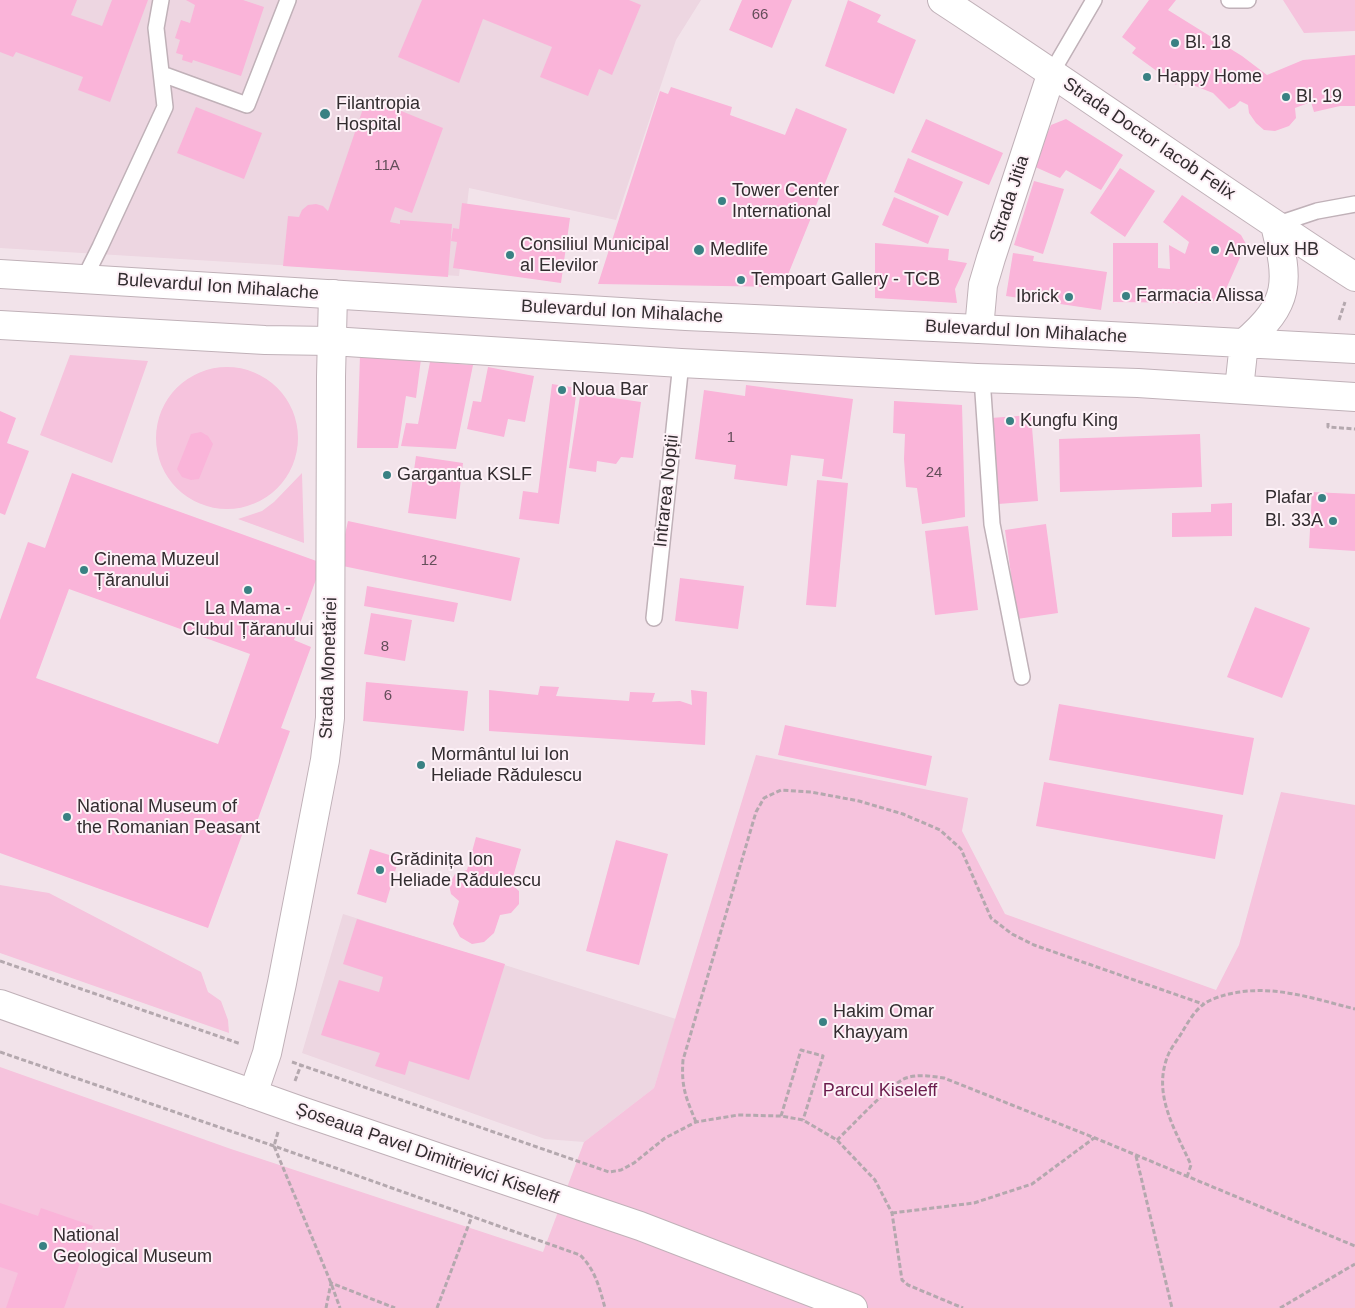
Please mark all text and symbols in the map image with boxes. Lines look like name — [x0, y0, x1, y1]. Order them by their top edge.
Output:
house number: 66 — [752, 6, 768, 24]
place label: Bl. 18 — [1185, 32, 1231, 54]
marker: Bl. 18 — [1169, 37, 1181, 49]
place label: Happy Home — [1157, 66, 1262, 88]
marker: Happy Home — [1141, 71, 1153, 83]
street label: Strada Doctor Iacob Felix — [1059, 73, 1239, 205]
place label: Bl. 19 — [1296, 86, 1342, 108]
marker: Bl. 19 — [1280, 91, 1292, 103]
place label: Filantropia Hospital — [336, 93, 420, 136]
marker: Filantropia Hospital — [318, 107, 332, 121]
street label: Strada Jitia — [986, 153, 1034, 245]
house number: 11A — [374, 157, 400, 175]
place label: Tower Center International — [732, 180, 839, 222]
marker: Tower Center International — [716, 195, 728, 207]
place label: Consiliul Municipal al Elevilor — [520, 234, 669, 276]
place label: Medlife — [710, 239, 768, 261]
place label: Anvelux HB — [1225, 239, 1319, 261]
marker: Medlife — [692, 243, 706, 257]
marker: Anvelux HB — [1209, 244, 1221, 256]
marker: Consiliul Municipal al Elevilor — [504, 249, 516, 261]
street label: Bulevardul Ion Mihalache — [116, 269, 320, 305]
place label: Tempoart Gallery - TCB — [751, 269, 940, 291]
marker: Tempoart Gallery - TCB — [735, 274, 747, 286]
place label: Farmacia Alissa — [1136, 285, 1264, 307]
place label: Ibrick — [1016, 286, 1059, 308]
marker: Farmacia Alissa — [1120, 290, 1132, 302]
marker: Ibrick — [1063, 291, 1075, 303]
street label: Bulevardul Ion Mihalache — [521, 296, 723, 328]
street label: Bulevardul Ion Mihalache — [925, 316, 1127, 348]
place label: Noua Bar — [572, 379, 648, 401]
marker: Noua Bar — [556, 384, 568, 396]
place label: Kungfu King — [1020, 410, 1118, 432]
marker: Kungfu King — [1004, 415, 1016, 427]
house number: 1 — [727, 429, 735, 447]
street label: Intrarea Nopții — [650, 434, 684, 548]
place label: Gargantua KSLF — [397, 464, 532, 486]
house number: 24 — [926, 464, 942, 482]
marker: Gargantua KSLF — [381, 469, 393, 481]
place label: Plafar — [1265, 487, 1312, 509]
marker: Plafar — [1316, 492, 1328, 504]
place label: Bl. 33A — [1265, 510, 1323, 532]
marker: Bl. 33A — [1327, 515, 1339, 527]
place label: Cinema Muzeul Țăranului — [94, 549, 219, 592]
house number: 12 — [421, 552, 437, 570]
marker: Cinema Muzeul Țăranului — [78, 564, 90, 576]
marker: La Mama - Clubul Țăranului — [242, 584, 254, 596]
street label: Strada Monetăriei — [316, 597, 342, 739]
place label: La Mama - Clubul Țăranului — [182, 598, 314, 640]
house number: 8 — [381, 638, 389, 656]
house number: 6 — [384, 687, 392, 705]
place label: Mormântul lui Ion Heliade Rădulescu — [431, 744, 582, 786]
marker: Mormântul lui Ion Heliade Rădulescu — [415, 759, 427, 771]
place label: National Museum of the Romanian Peasant — [77, 796, 260, 839]
marker: National Museum of the Romanian Peasant — [61, 811, 73, 823]
place label: Grădinița Ion Heliade Rădulescu — [390, 849, 541, 892]
marker: Grădinița Ion Heliade Rădulescu — [374, 864, 386, 876]
place label: Hakim Omar Khayyam — [833, 1001, 934, 1044]
marker: Hakim Omar Khayyam — [817, 1016, 829, 1028]
park label: Parcul Kiseleff — [823, 1080, 937, 1102]
street label: Șoseaua Pavel Dimitrievici Kiseleff — [293, 1099, 561, 1209]
place label: National Geological Museum — [53, 1225, 212, 1268]
marker: National Geological Museum — [37, 1240, 49, 1252]

